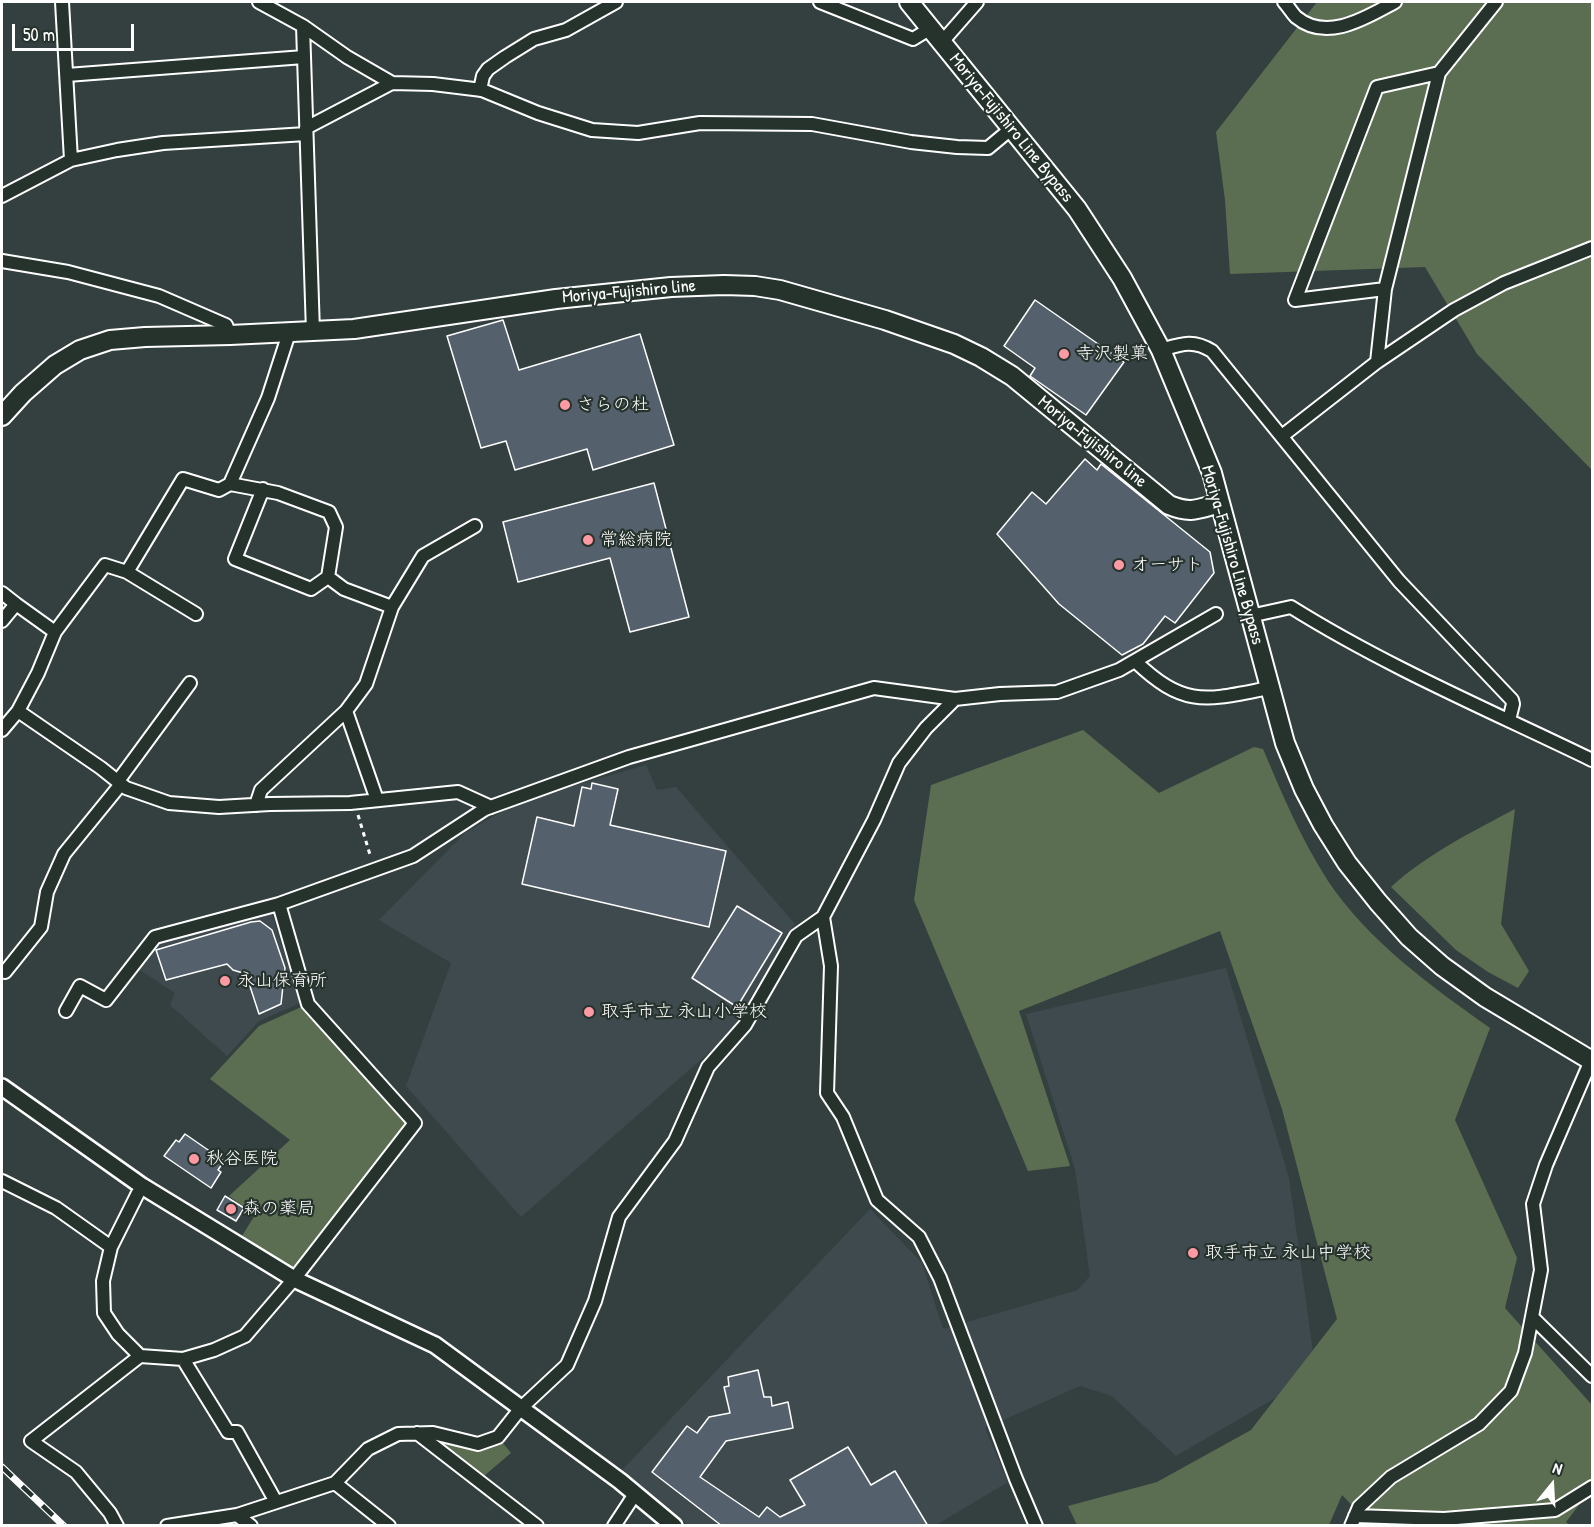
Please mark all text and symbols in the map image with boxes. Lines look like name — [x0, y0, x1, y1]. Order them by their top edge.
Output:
scale bar — [15, 12, 136, 50]
text: 50 m — [23, 22, 55, 47]
street label: Moriya-Fujishiro Line Bypass — [944, 49, 1078, 207]
street label: Moriya-Fujishiro line — [561, 275, 697, 309]
place label: 寺沢製菓 — [1076, 343, 1148, 365]
marker: 寺沢製菓 — [1057, 347, 1071, 361]
street label: Moriya-Fujishiro line — [1033, 391, 1151, 493]
place label: さらの杜 — [577, 394, 649, 416]
marker: さらの杜 — [558, 398, 572, 412]
street label: Moriya-Fujishiro Line Bypass — [1196, 463, 1268, 647]
place label: 常総病院 — [600, 529, 672, 551]
marker: 常総病院 — [581, 533, 595, 547]
place label: オーサト — [1131, 554, 1203, 576]
marker: オーサト — [1112, 558, 1126, 572]
place label: 永山保育所 — [237, 970, 327, 992]
marker: 永山保育所 — [218, 974, 232, 988]
place label: 取手市立 永山小学校 — [601, 1001, 767, 1023]
marker: 取手市立 永山小学校 — [582, 1005, 596, 1019]
place label: 秋谷医院 — [206, 1148, 278, 1170]
marker: 秋谷医院 — [187, 1152, 201, 1166]
place label: 森の薬局 — [243, 1198, 315, 1220]
marker: 森の薬局 — [224, 1202, 238, 1216]
place label: 取手市立 永山中学校 — [1205, 1242, 1371, 1264]
marker: 取手市立 永山中学校 — [1186, 1246, 1200, 1260]
north arrow — [1522, 1455, 1582, 1515]
text: N — [1550, 1456, 1565, 1480]

